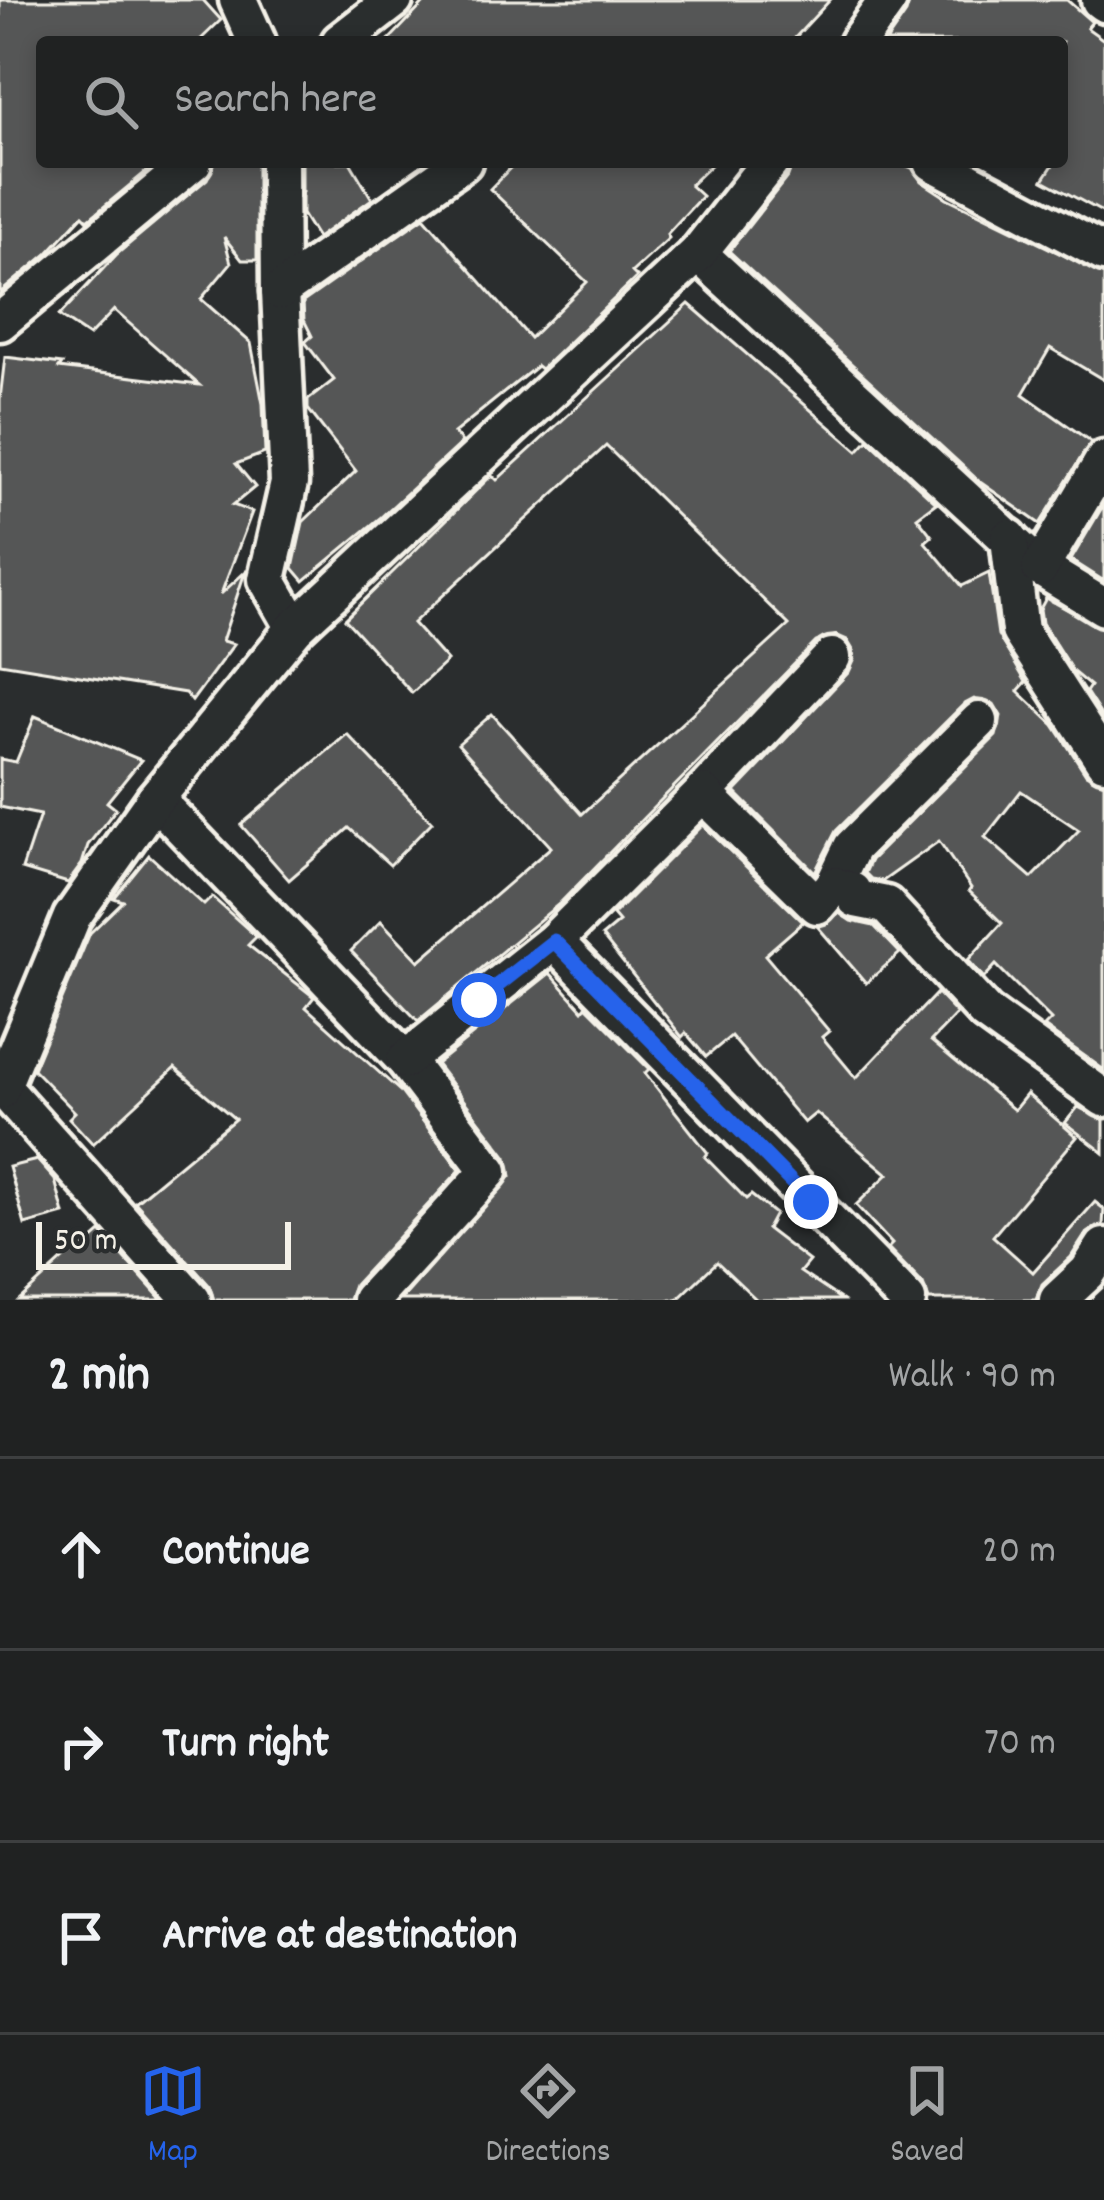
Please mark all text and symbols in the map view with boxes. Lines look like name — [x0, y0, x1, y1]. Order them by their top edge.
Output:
search box — [36, 36, 1068, 168]
icon: search — [78, 69, 144, 135]
text: Search here — [174, 70, 377, 134]
route start — [452, 973, 506, 1027]
route end — [784, 1175, 838, 1229]
scale bar — [36, 1216, 291, 1269]
text: 50 m — [54, 1219, 118, 1266]
text: 2 min — [48, 1342, 150, 1414]
text: Walk · 90 m — [888, 1351, 1056, 1406]
icon: ahead — [48, 1521, 114, 1587]
text: Continue — [162, 1522, 310, 1586]
text: 20 m — [982, 1526, 1056, 1581]
icon: right — [48, 1713, 114, 1779]
text: Turn right — [162, 1714, 329, 1778]
text: 70 m — [984, 1718, 1056, 1773]
icon: arrive — [48, 1905, 114, 1971]
text: Arrive at destination — [162, 1906, 517, 1970]
tab: Map — [140, 2058, 206, 2177]
tab: Directions — [486, 2058, 611, 2177]
tab: Saved — [890, 2058, 964, 2177]

